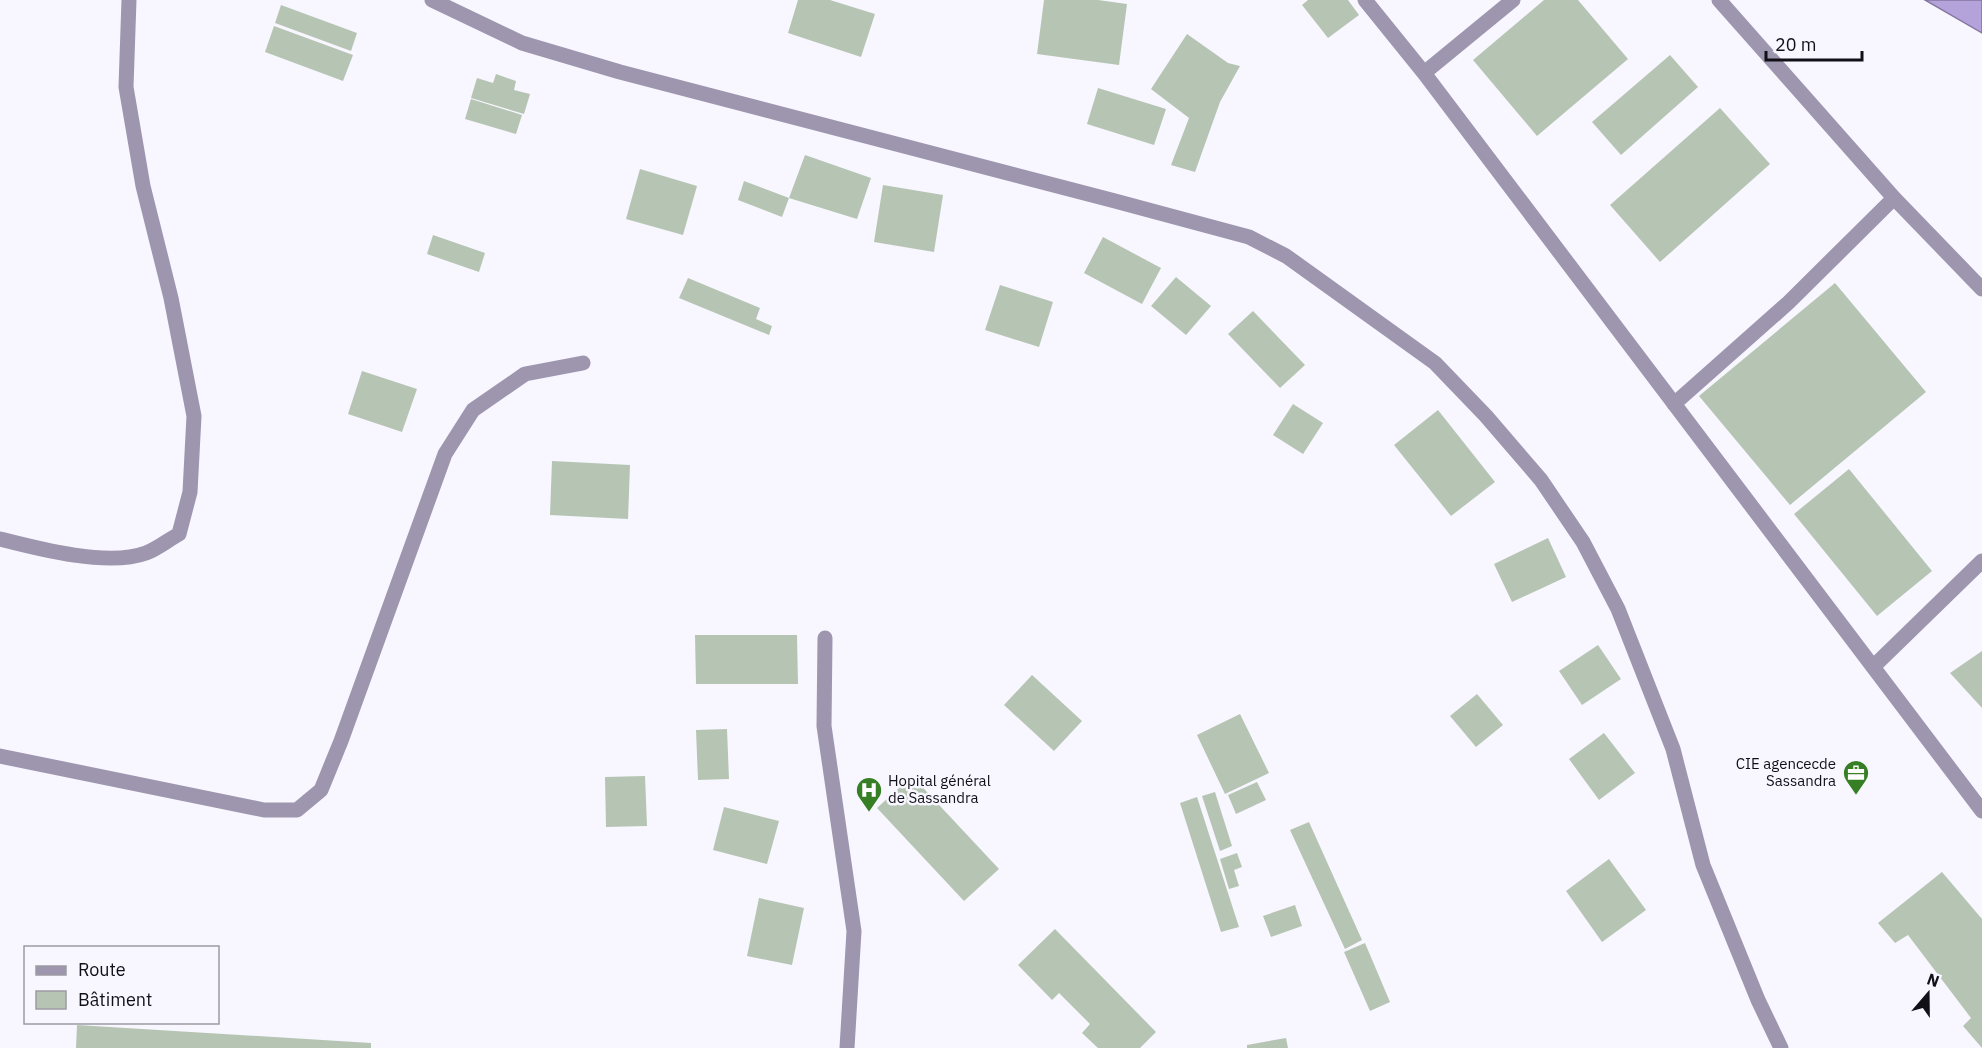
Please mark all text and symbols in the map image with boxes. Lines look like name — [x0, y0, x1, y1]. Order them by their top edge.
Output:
scale bar — [1766, 24, 1862, 62]
text: 20 m — [1775, 33, 1817, 56]
place label: CIE agencecde Sassandra — [1736, 754, 1836, 790]
office icon: CIE agencecde Sassandra — [1841, 758, 1871, 796]
place label: Hopital général de Sassandra — [888, 771, 991, 807]
hospital icon: Hopital général de Sassandra — [854, 775, 884, 813]
legend — [24, 946, 219, 1024]
text: Route — [78, 958, 126, 981]
north arrow — [1898, 964, 1958, 1024]
text: N — [1924, 969, 1942, 991]
text: Bâtiment — [78, 988, 152, 1011]

